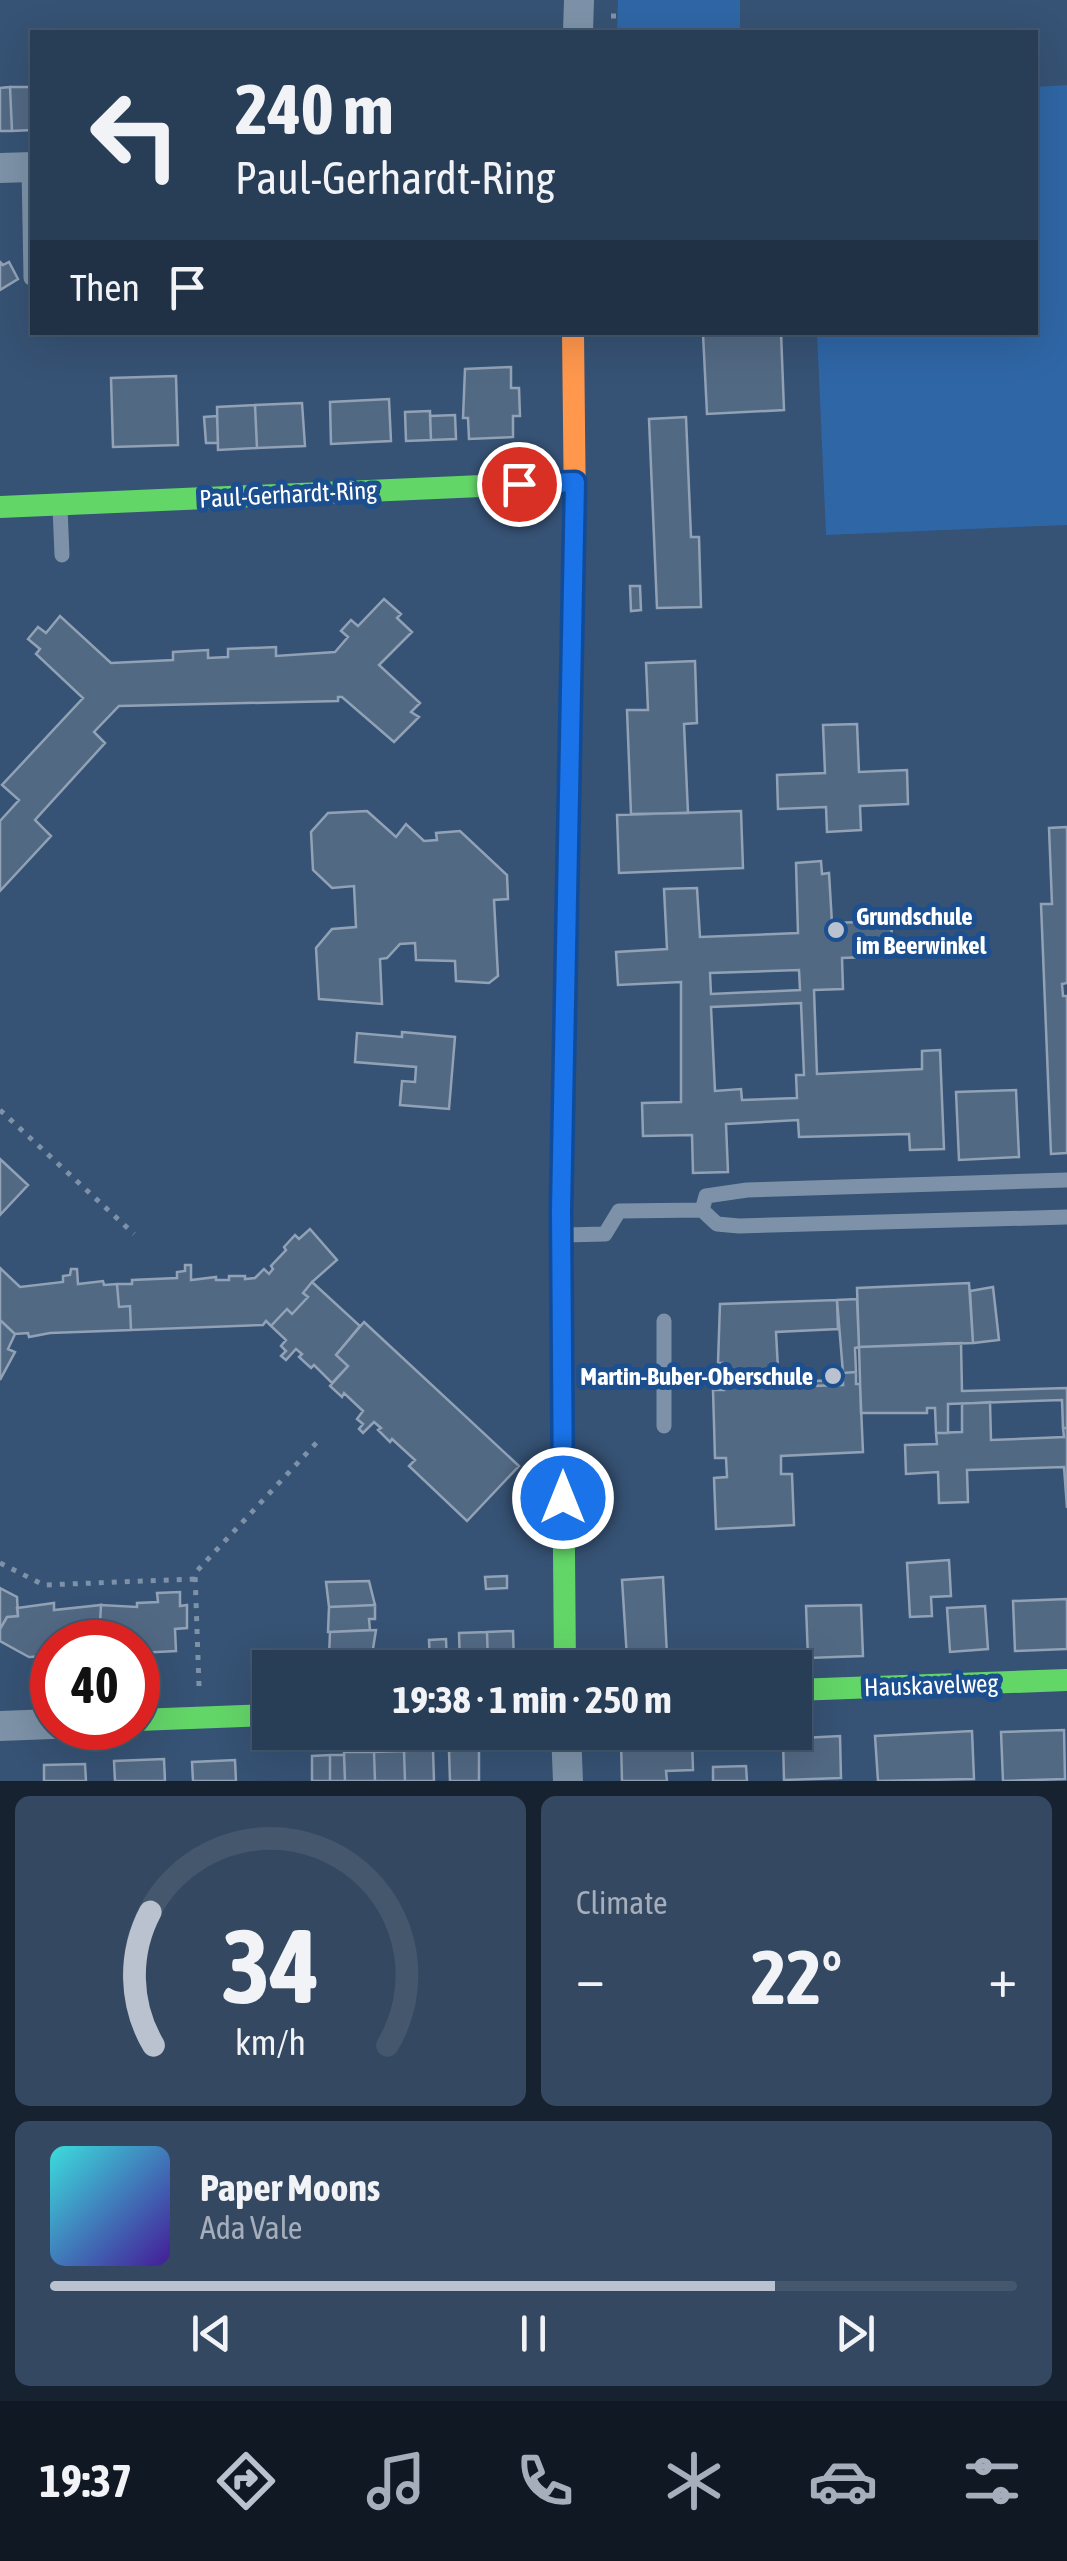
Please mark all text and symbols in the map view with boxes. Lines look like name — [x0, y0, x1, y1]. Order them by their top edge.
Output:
text: 240 m — [235, 69, 394, 149]
icon: left — [70, 70, 200, 200]
text: Paul-Gerhardt-Ring — [235, 152, 555, 204]
icon: arrive — [160, 260, 215, 315]
text: Then — [70, 266, 140, 309]
pin — [477, 442, 562, 527]
icon: arrive — [492, 457, 547, 512]
street label: Paul-Gerhardt-Ring — [198, 475, 378, 513]
place label: Grundschule im Beerwinkel — [856, 902, 987, 959]
marker: Grundschule im Beerwinkel — [825, 919, 847, 941]
place label: Martin-Buber-Oberschule — [580, 1362, 813, 1390]
marker: Martin-Buber-Oberschule — [822, 1365, 844, 1387]
position arrow — [511, 1446, 615, 1550]
speed limit sign: 40 — [30, 1620, 160, 1750]
street label: Hauskavelweg — [863, 1669, 999, 1701]
text: 19:38 · 1 min · 250 m — [392, 1678, 672, 1721]
text: Climate — [576, 1884, 668, 1921]
text: 34 — [222, 1906, 319, 2025]
text: 22° — [751, 1934, 842, 2020]
text: − — [576, 1946, 605, 2009]
text: + — [988, 1946, 1017, 2009]
text: km/h — [235, 2022, 306, 2063]
text: Paper Moons — [200, 2166, 380, 2209]
text: Ada Vale — [200, 2209, 302, 2246]
icon: previous — [184, 2306, 239, 2361]
icon: pause — [506, 2306, 561, 2361]
icon: next — [828, 2306, 883, 2361]
icon: directions — [211, 2446, 281, 2516]
icon: music — [361, 2446, 431, 2516]
icon: phone — [510, 2446, 580, 2516]
icon: climate — [659, 2446, 729, 2516]
icon: car — [808, 2446, 878, 2516]
icon: filters — [957, 2446, 1027, 2516]
text: 19:37 — [40, 2455, 132, 2507]

